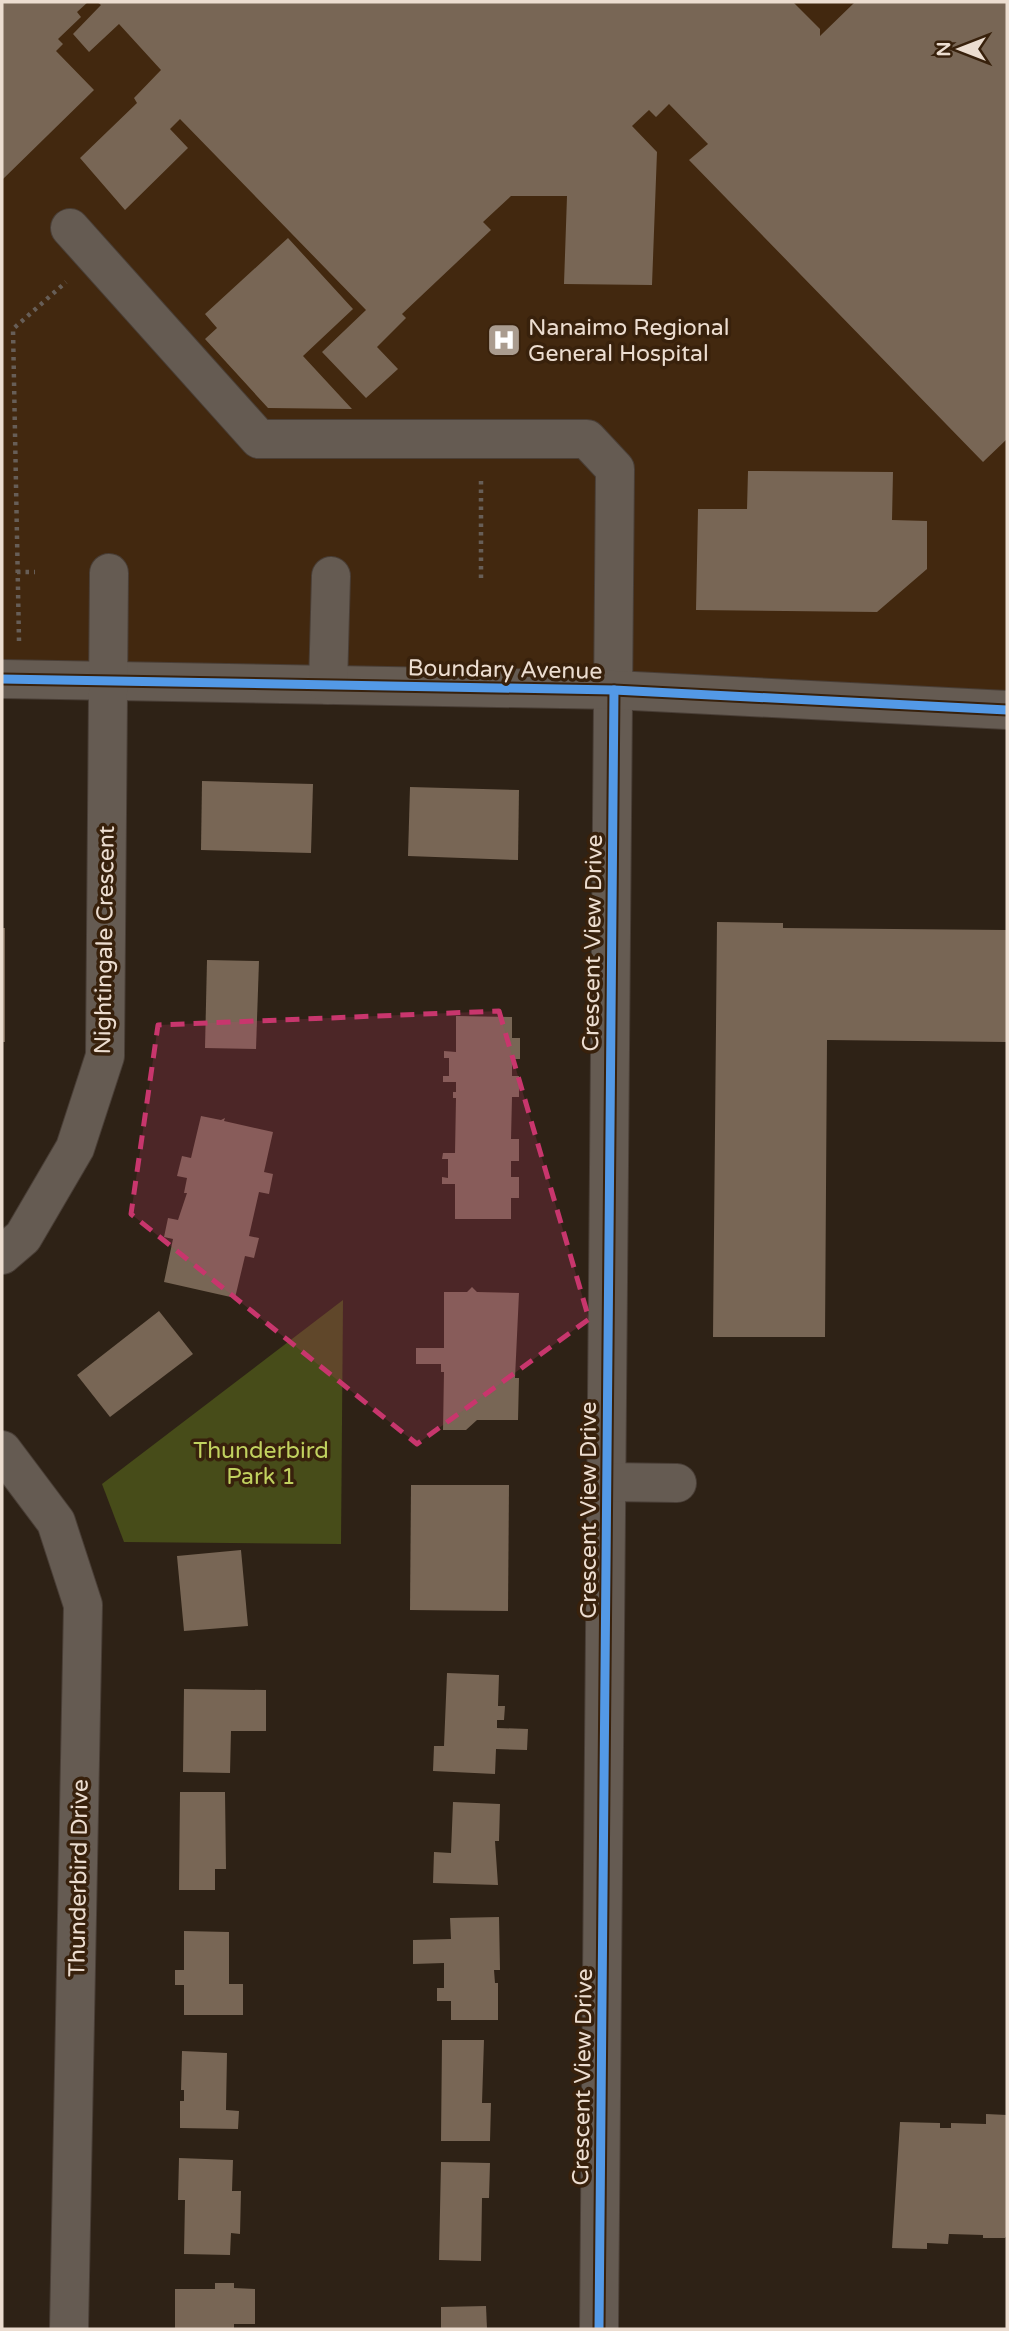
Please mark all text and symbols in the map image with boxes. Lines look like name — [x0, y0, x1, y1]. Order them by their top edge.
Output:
north arrow — [925, 14, 995, 84]
text: N — [933, 41, 955, 57]
place label: Nanaimo Regional General Hospital — [528, 314, 729, 368]
hospital icon: Nanaimo Regional General Hospital — [485, 321, 523, 359]
street label: Boundary Avenue — [407, 654, 603, 686]
street label: Nightingale Crescent — [89, 825, 121, 1055]
street label: Crescent View Drive — [577, 834, 609, 1052]
street label: Crescent View Drive — [575, 1401, 603, 1619]
park label: Thunderbird Park 1 — [193, 1437, 329, 1491]
street label: Thunderbird Drive — [63, 1779, 95, 1977]
street label: Crescent View Drive — [567, 1968, 599, 2186]

